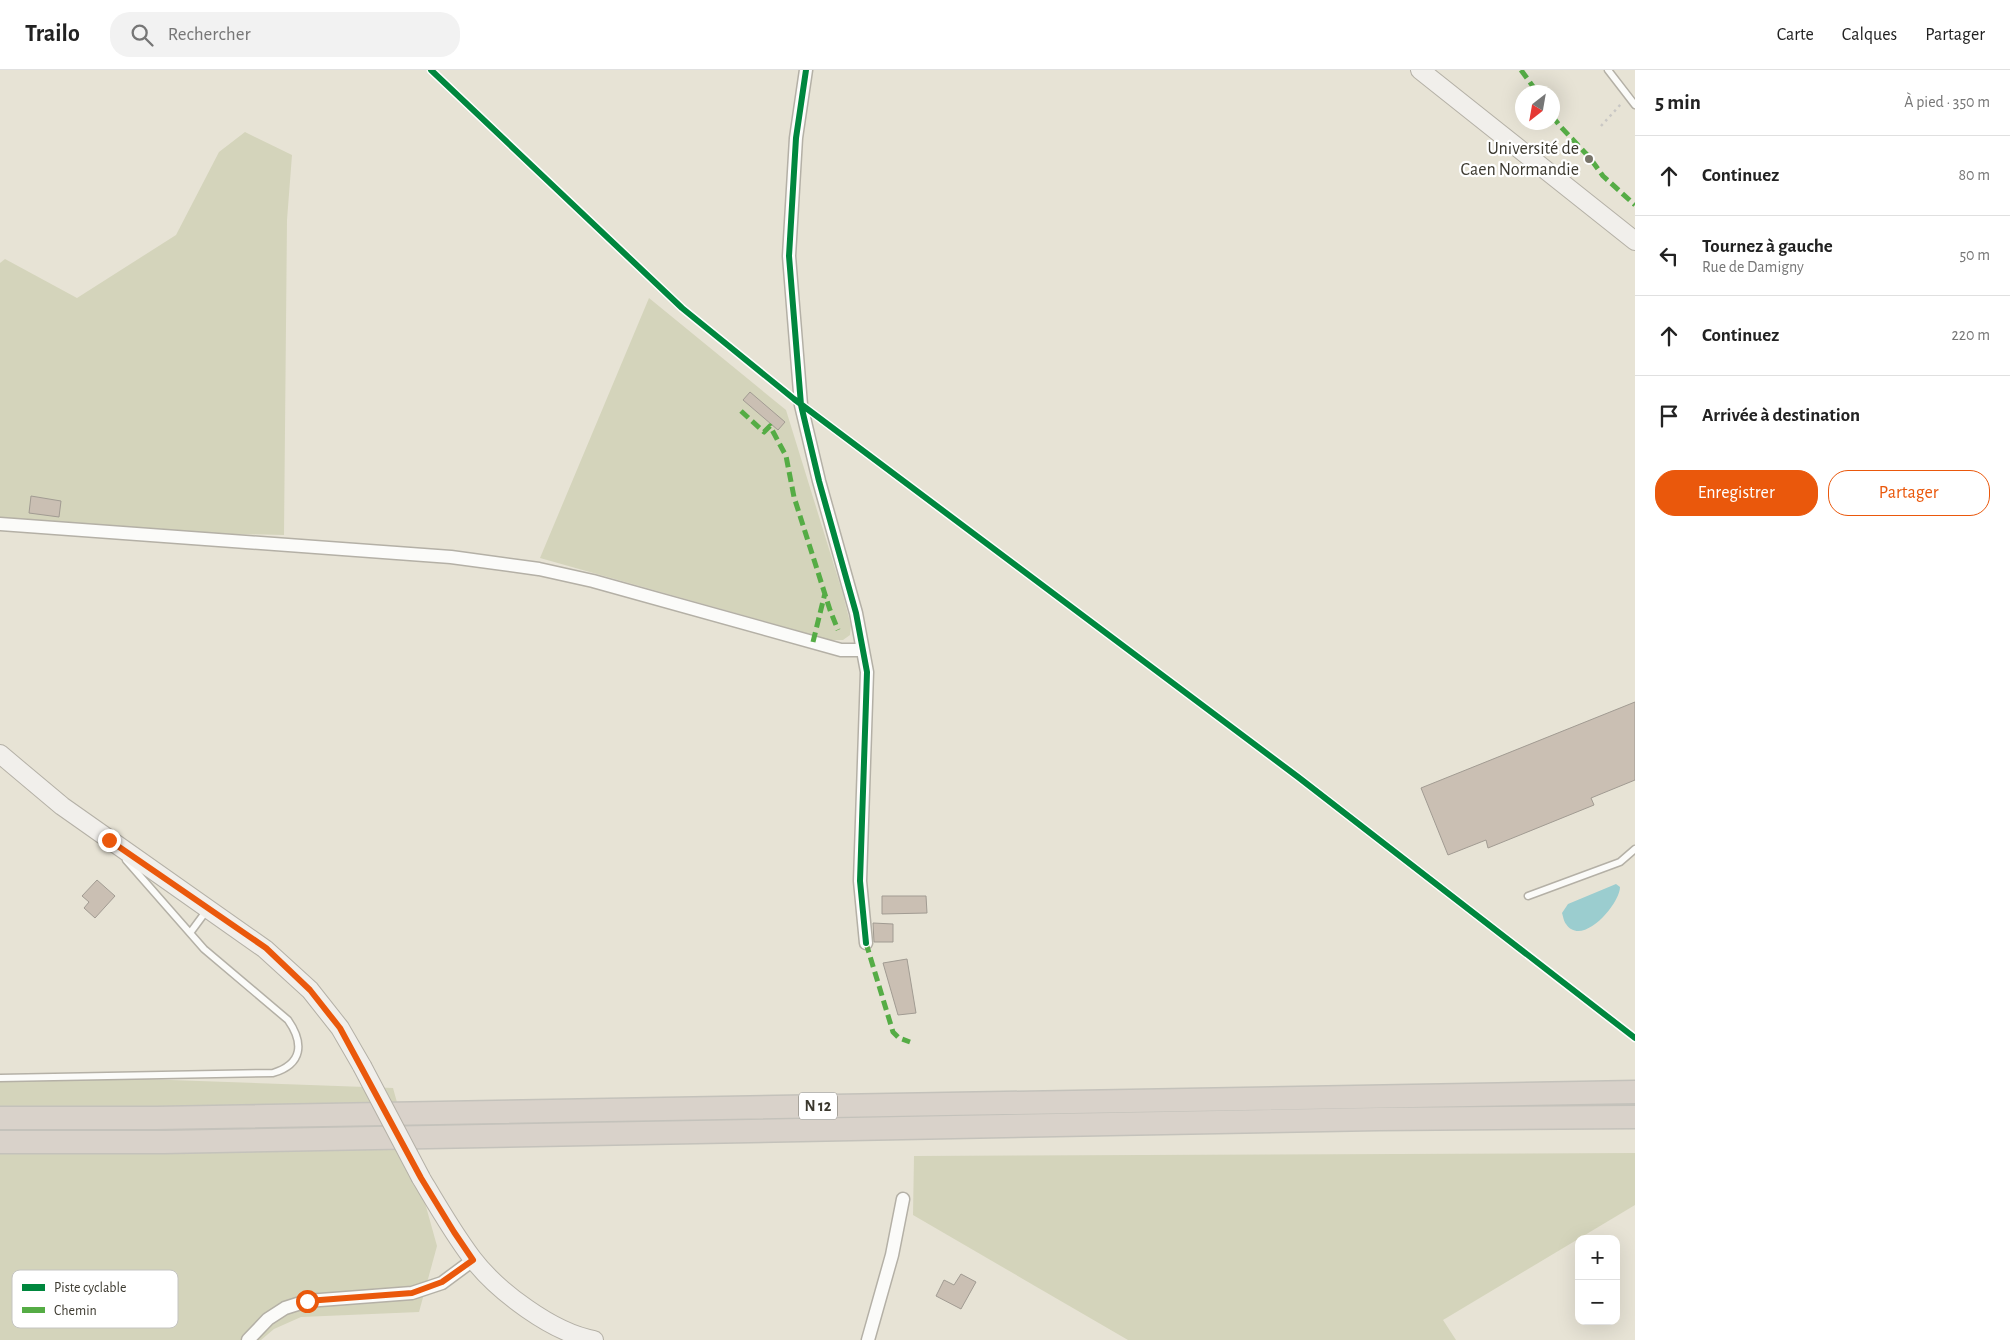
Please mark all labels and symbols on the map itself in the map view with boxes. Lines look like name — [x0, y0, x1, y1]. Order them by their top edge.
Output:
north arrow — [1515, 85, 1560, 130]
place label: Université de Caen Normandie — [1461, 140, 1579, 179]
marker: Université de Caen Normandie — [1583, 153, 1595, 165]
route end — [98, 829, 121, 852]
road number: N 12 — [799, 1092, 837, 1120]
legend — [12, 1270, 178, 1328]
text: Piste cyclable — [54, 1281, 126, 1295]
route start — [296, 1290, 319, 1313]
text: Chemin — [54, 1304, 97, 1318]

